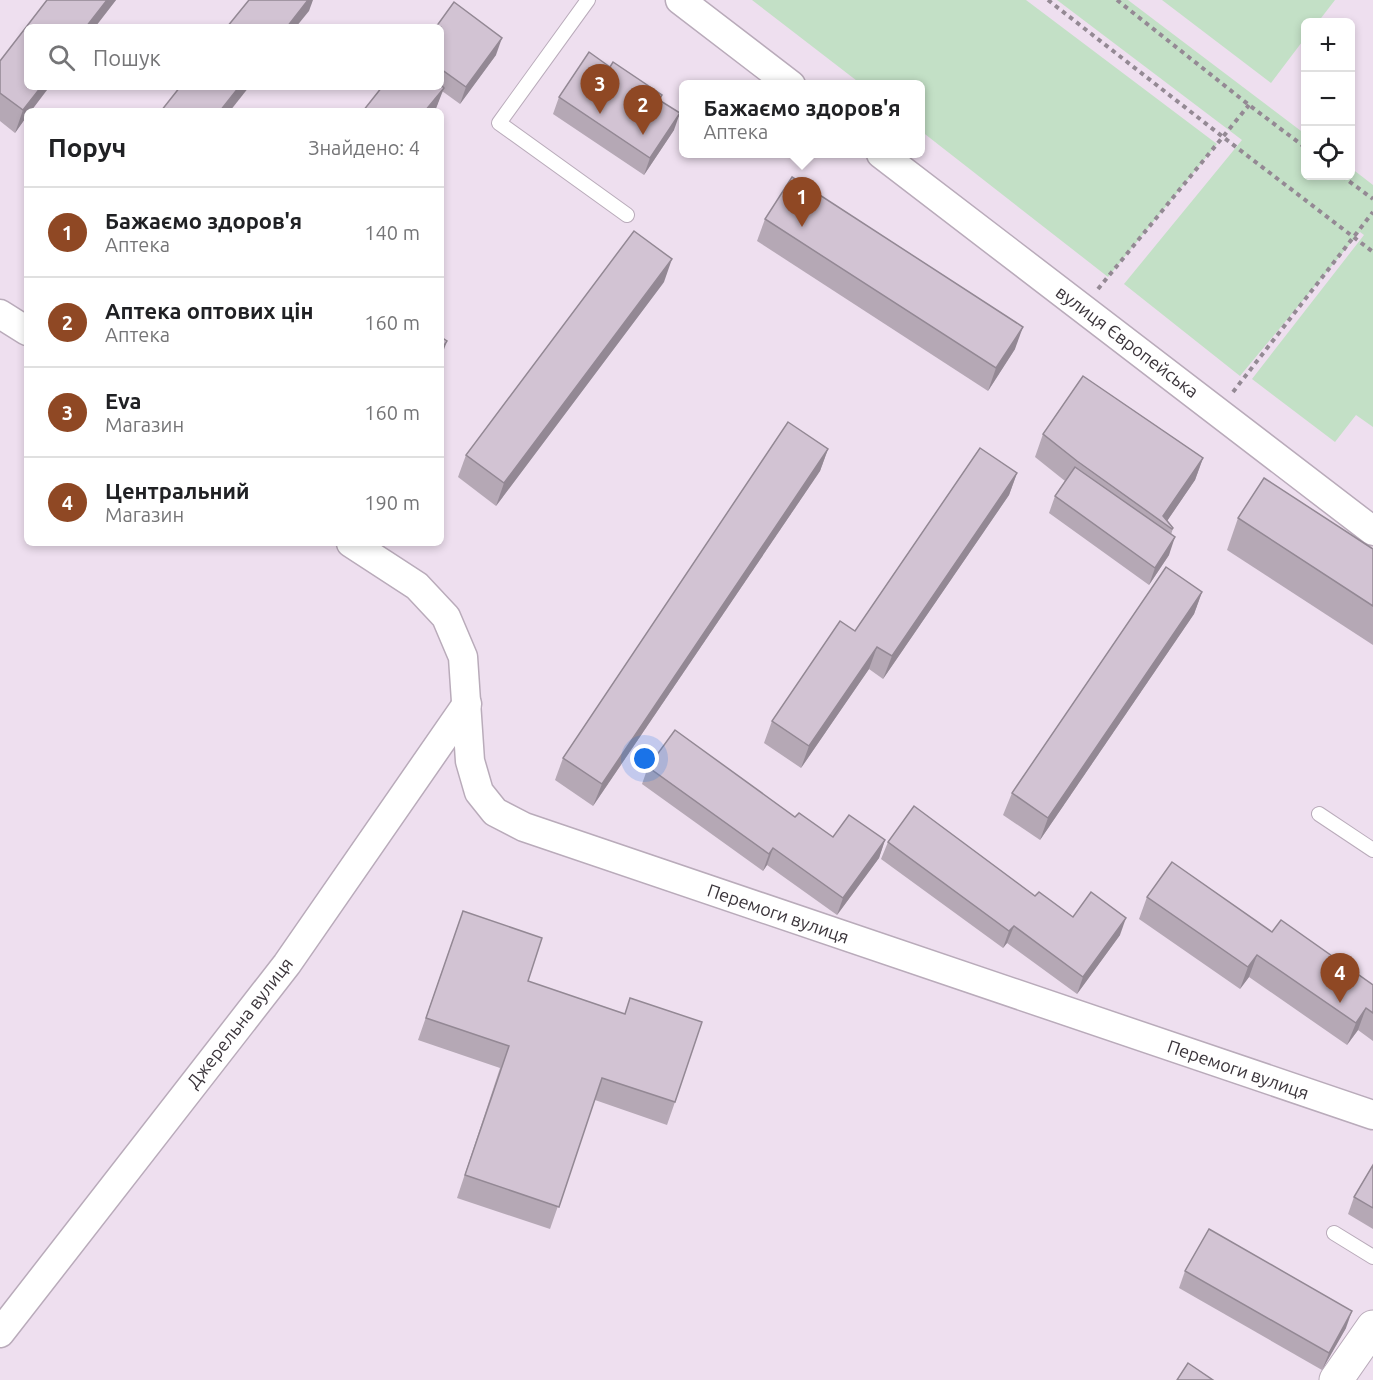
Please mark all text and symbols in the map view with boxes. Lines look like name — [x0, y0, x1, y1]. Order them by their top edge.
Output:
map controls — [1301, 18, 1355, 180]
button: + — [1301, 18, 1355, 72]
search box — [24, 24, 444, 90]
icon: search — [45, 41, 78, 74]
text: Пошук — [93, 45, 161, 70]
pin: 3 — [580, 64, 620, 114]
button: − — [1301, 72, 1355, 126]
popup — [679, 80, 925, 158]
pin: 2 — [624, 86, 662, 135]
text: Бажаємо здоров'я — [703, 95, 901, 120]
text: Аптека — [703, 120, 768, 143]
button: locate — [1301, 126, 1355, 180]
text: Поруч — [48, 133, 126, 162]
text: Знайдено: 4 — [308, 136, 420, 159]
pin: 1 — [782, 178, 822, 227]
text: Бажаємо здоров'я — [105, 208, 302, 233]
text: 1 — [62, 221, 73, 244]
text: 140 m — [364, 221, 420, 244]
text: Аптека — [105, 233, 170, 256]
street label: вулиця Європейська — [1053, 281, 1203, 401]
text: Аптека оптових цін — [105, 298, 313, 323]
text: 2 — [62, 311, 73, 334]
text: 160 m — [364, 311, 420, 334]
text: Аптека — [105, 323, 170, 346]
text: Eva — [105, 388, 142, 413]
text: 3 — [62, 401, 73, 424]
text: 160 m — [364, 401, 420, 424]
text: Магазин — [105, 413, 184, 436]
text: Центральний — [105, 478, 250, 503]
text: 4 — [62, 491, 73, 514]
text: 190 m — [364, 491, 420, 514]
text: Магазин — [105, 503, 184, 526]
your location — [630, 744, 659, 773]
street label: Перемоги вулиця — [705, 879, 852, 947]
street label: Джерельна вулиця — [182, 953, 296, 1091]
pin: 4 — [1320, 954, 1360, 1003]
street label: Перемоги вулиця — [1165, 1035, 1312, 1103]

